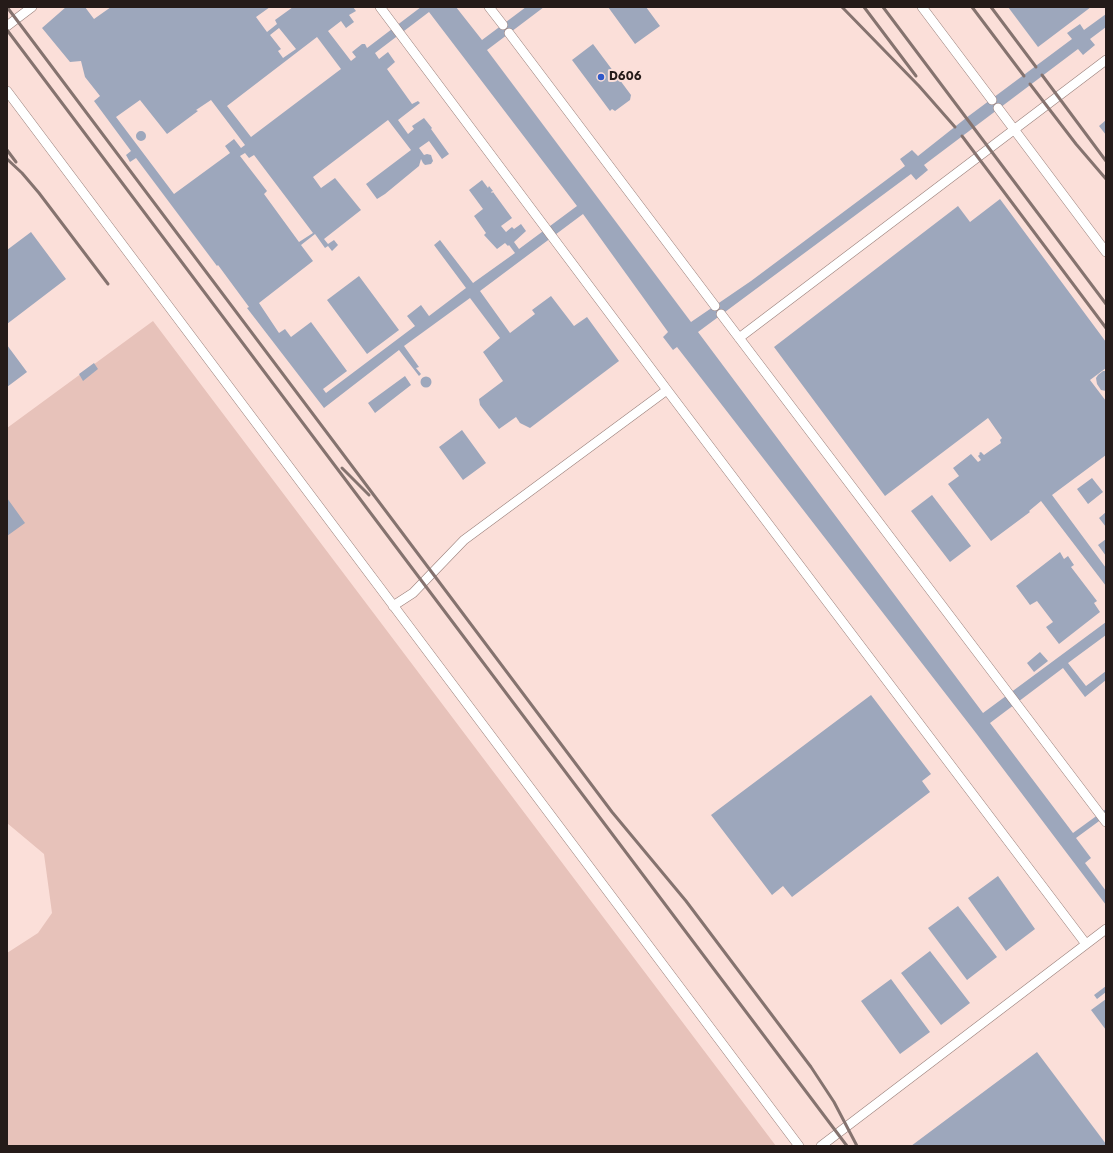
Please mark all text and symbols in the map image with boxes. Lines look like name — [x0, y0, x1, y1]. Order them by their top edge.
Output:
place label: D606 — [609, 70, 642, 84]
marker: D606 — [596, 72, 606, 82]

